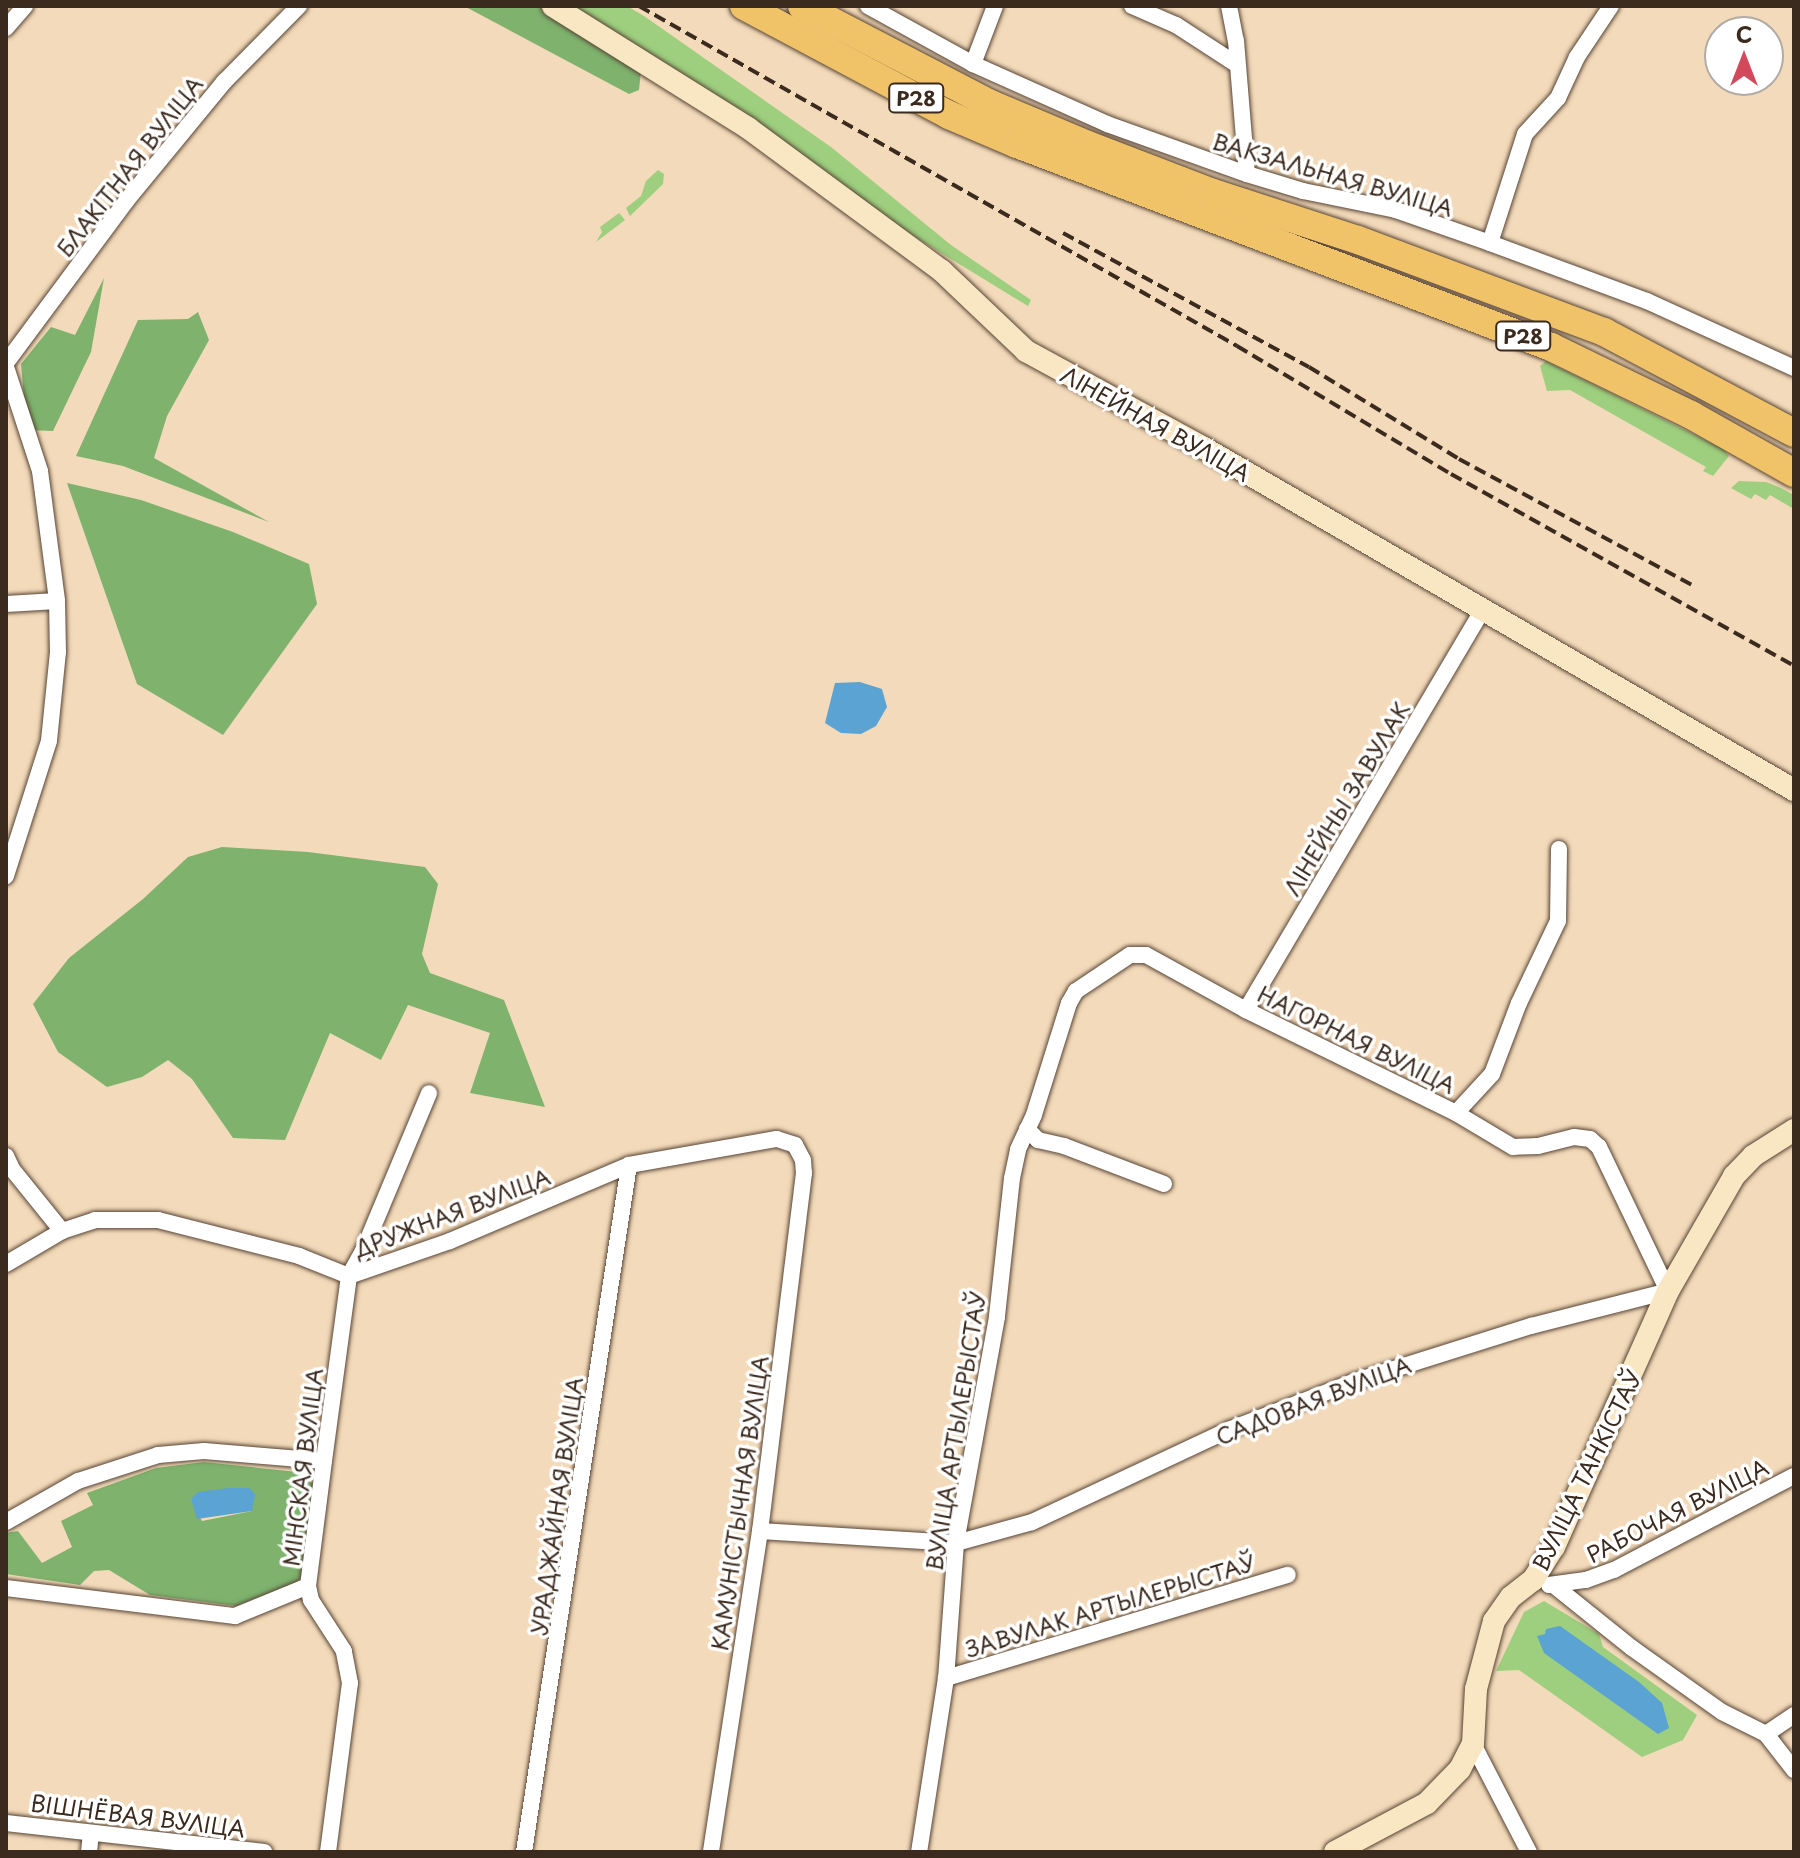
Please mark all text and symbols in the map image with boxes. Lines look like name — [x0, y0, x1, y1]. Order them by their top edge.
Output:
north arrow — [1704, 16, 1784, 96]
text: С — [1736, 17, 1752, 50]
street label: БЛАКІТНАЯ ВУЛІЦА — [50, 70, 208, 262]
road number: Р28 — [888, 82, 944, 114]
street label: ВАКЗАЛЬНАЯ ВУЛІЦА — [1209, 127, 1457, 221]
road number: Р28 — [1495, 320, 1551, 352]
street label: ЛІНЕЙНАЯ ВУЛІЦА — [1056, 360, 1256, 486]
street label: ЛІНЕЙНЫ ЗАВУЛАК — [1277, 696, 1415, 900]
street label: НАГОРНАЯ ВУЛІЦА — [1254, 979, 1460, 1099]
street label: ДРУЖНАЯ ВУЛІЦА — [350, 1162, 554, 1262]
street label: ВУЛІЦА АРТЫЛЕРЫСТАЎ — [920, 1290, 990, 1572]
street label: САДОВАЯ ВУЛІЦА — [1212, 1351, 1414, 1449]
street label: КАМУНІСТЫЧНАЯ ВУЛІЦА — [705, 1353, 773, 1653]
street label: ВУЛІЦА ТАНКІСТАЎ — [1526, 1365, 1646, 1575]
street label: МІНСКАЯ ВУЛІЦА — [277, 1366, 327, 1568]
street label: УРАДЖАЙНАЯ ВУЛІЦА — [525, 1375, 587, 1637]
street label: РАБОЧАЯ ВУЛІЦА — [1582, 1453, 1772, 1567]
street label: ЗАВУЛАК АРТЫЛЕРЫСТАЎ — [961, 1548, 1259, 1662]
street label: ВІШНЁВАЯ ВУЛІЦА — [29, 1789, 247, 1841]

